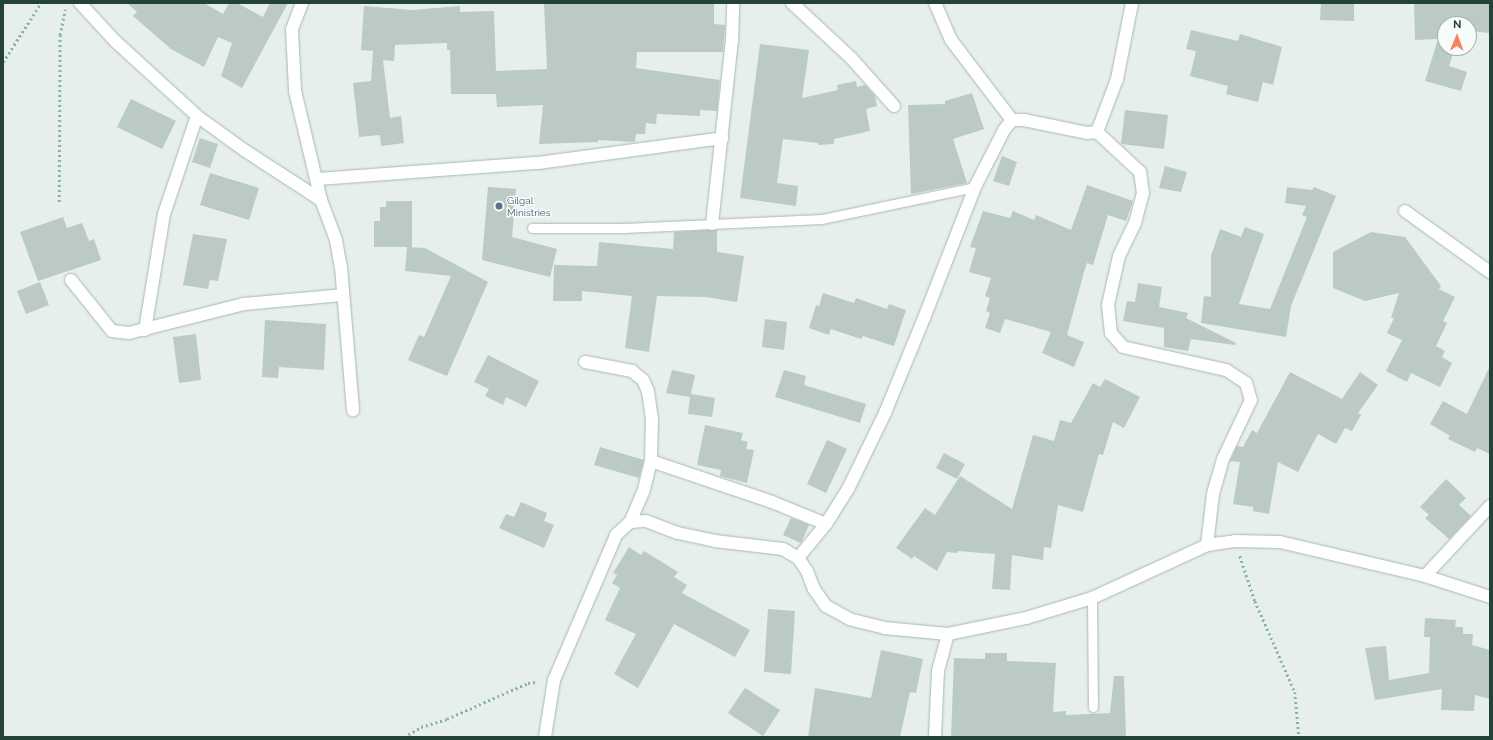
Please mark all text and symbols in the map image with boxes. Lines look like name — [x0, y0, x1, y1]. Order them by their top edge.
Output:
north arrow — [1437, 16, 1477, 56]
text: N — [1453, 18, 1462, 31]
place label: Gilgal Ministries — [507, 194, 551, 218]
marker: Gilgal Ministries — [494, 201, 504, 211]

